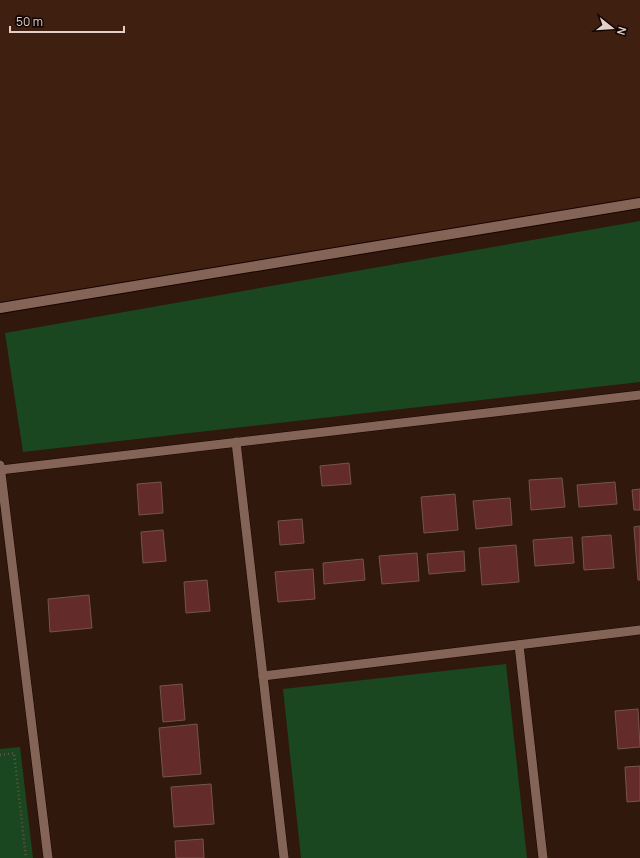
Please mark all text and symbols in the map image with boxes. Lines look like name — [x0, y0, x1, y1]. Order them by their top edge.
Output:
scale bar — [10, 8, 124, 34]
north arrow — [592, 8, 632, 48]
text: 50 m — [16, 13, 43, 30]
text: N — [614, 25, 630, 37]

